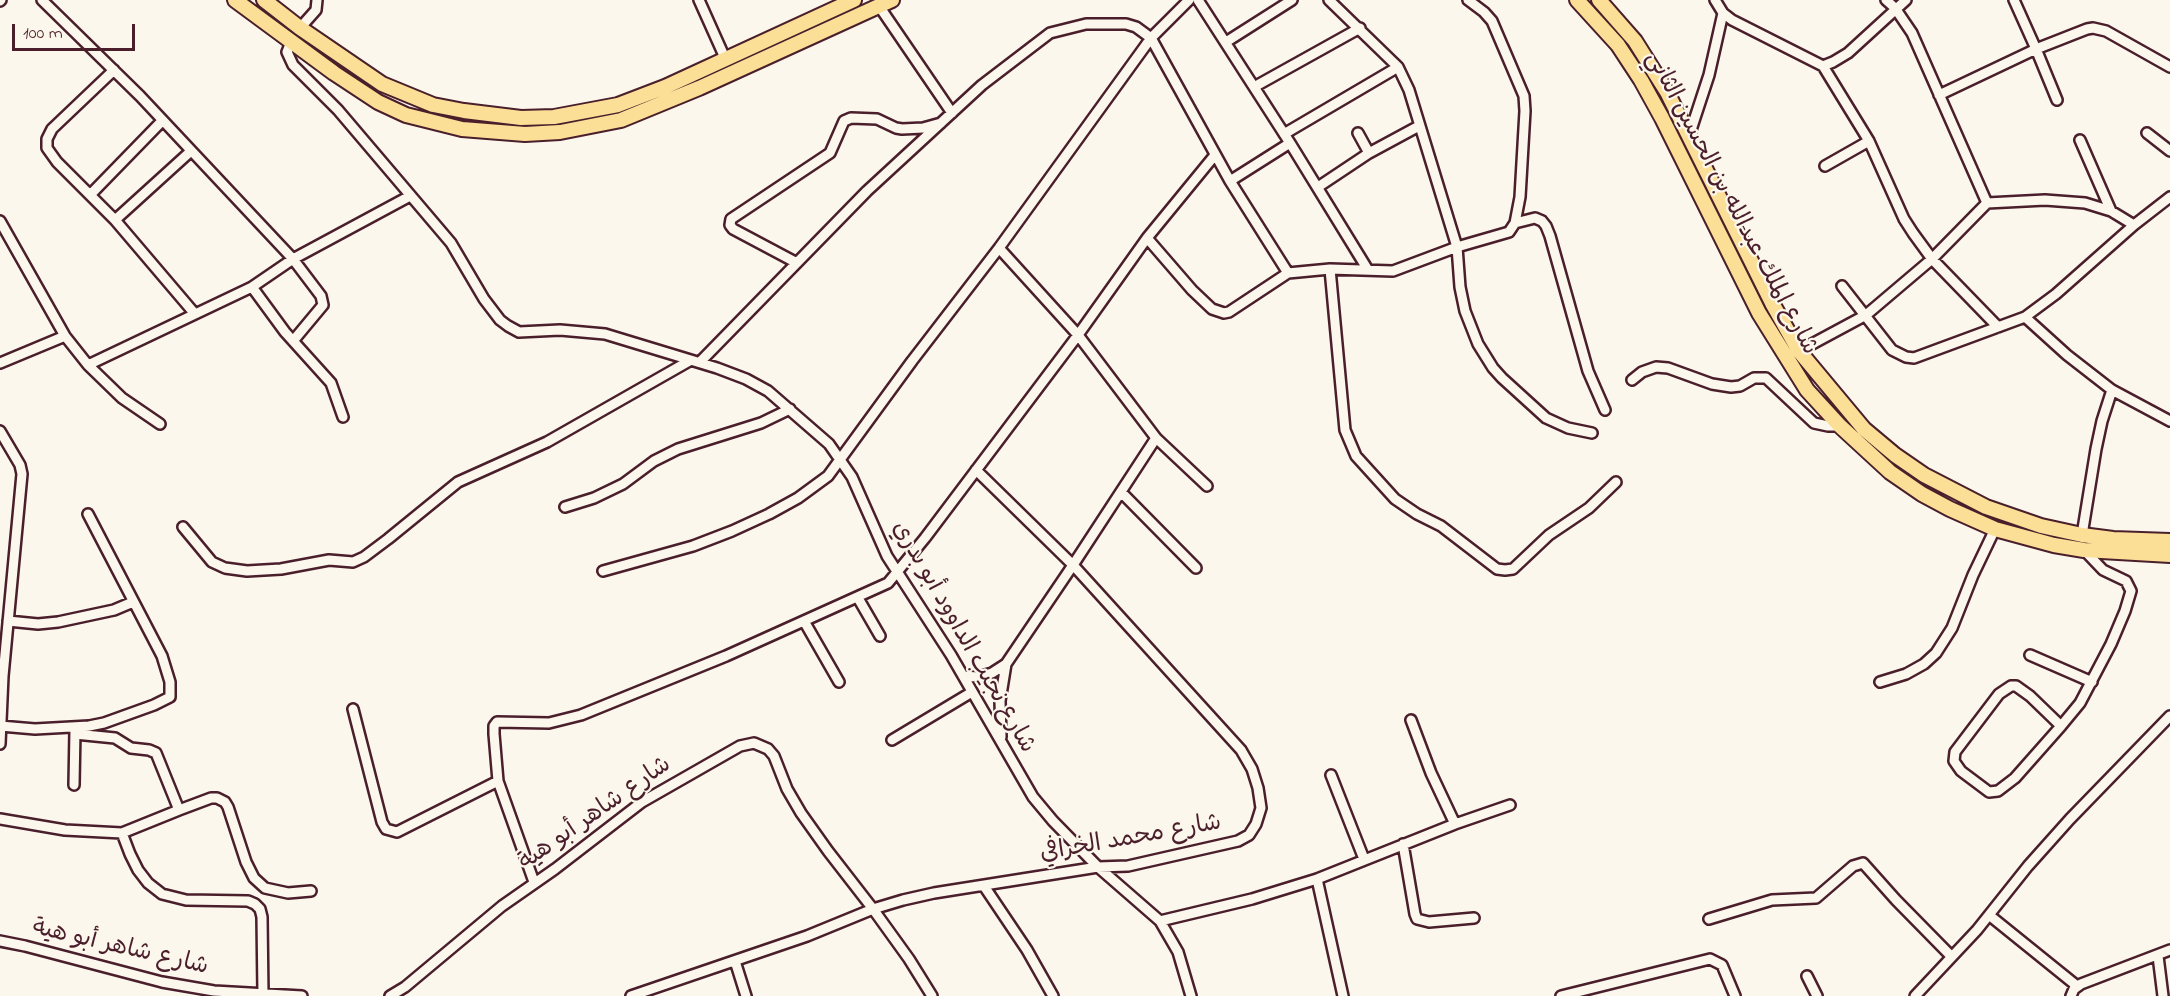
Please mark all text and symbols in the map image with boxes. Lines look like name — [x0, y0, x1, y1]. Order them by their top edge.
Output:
scale bar — [15, 12, 138, 50]
text: 100 m — [23, 21, 63, 47]
street label: شارع الملك عبدالله بن الحسين الثاني — [1638, 47, 1822, 361]
street label: شارع نجيب الداوود أبو بدري — [884, 517, 1040, 759]
street label: شارع شاهر أبو هية — [514, 752, 678, 878]
street label: شارع محمد الخرافي — [1038, 810, 1224, 870]
street label: شارع شاهر أبو هية — [29, 915, 211, 983]

